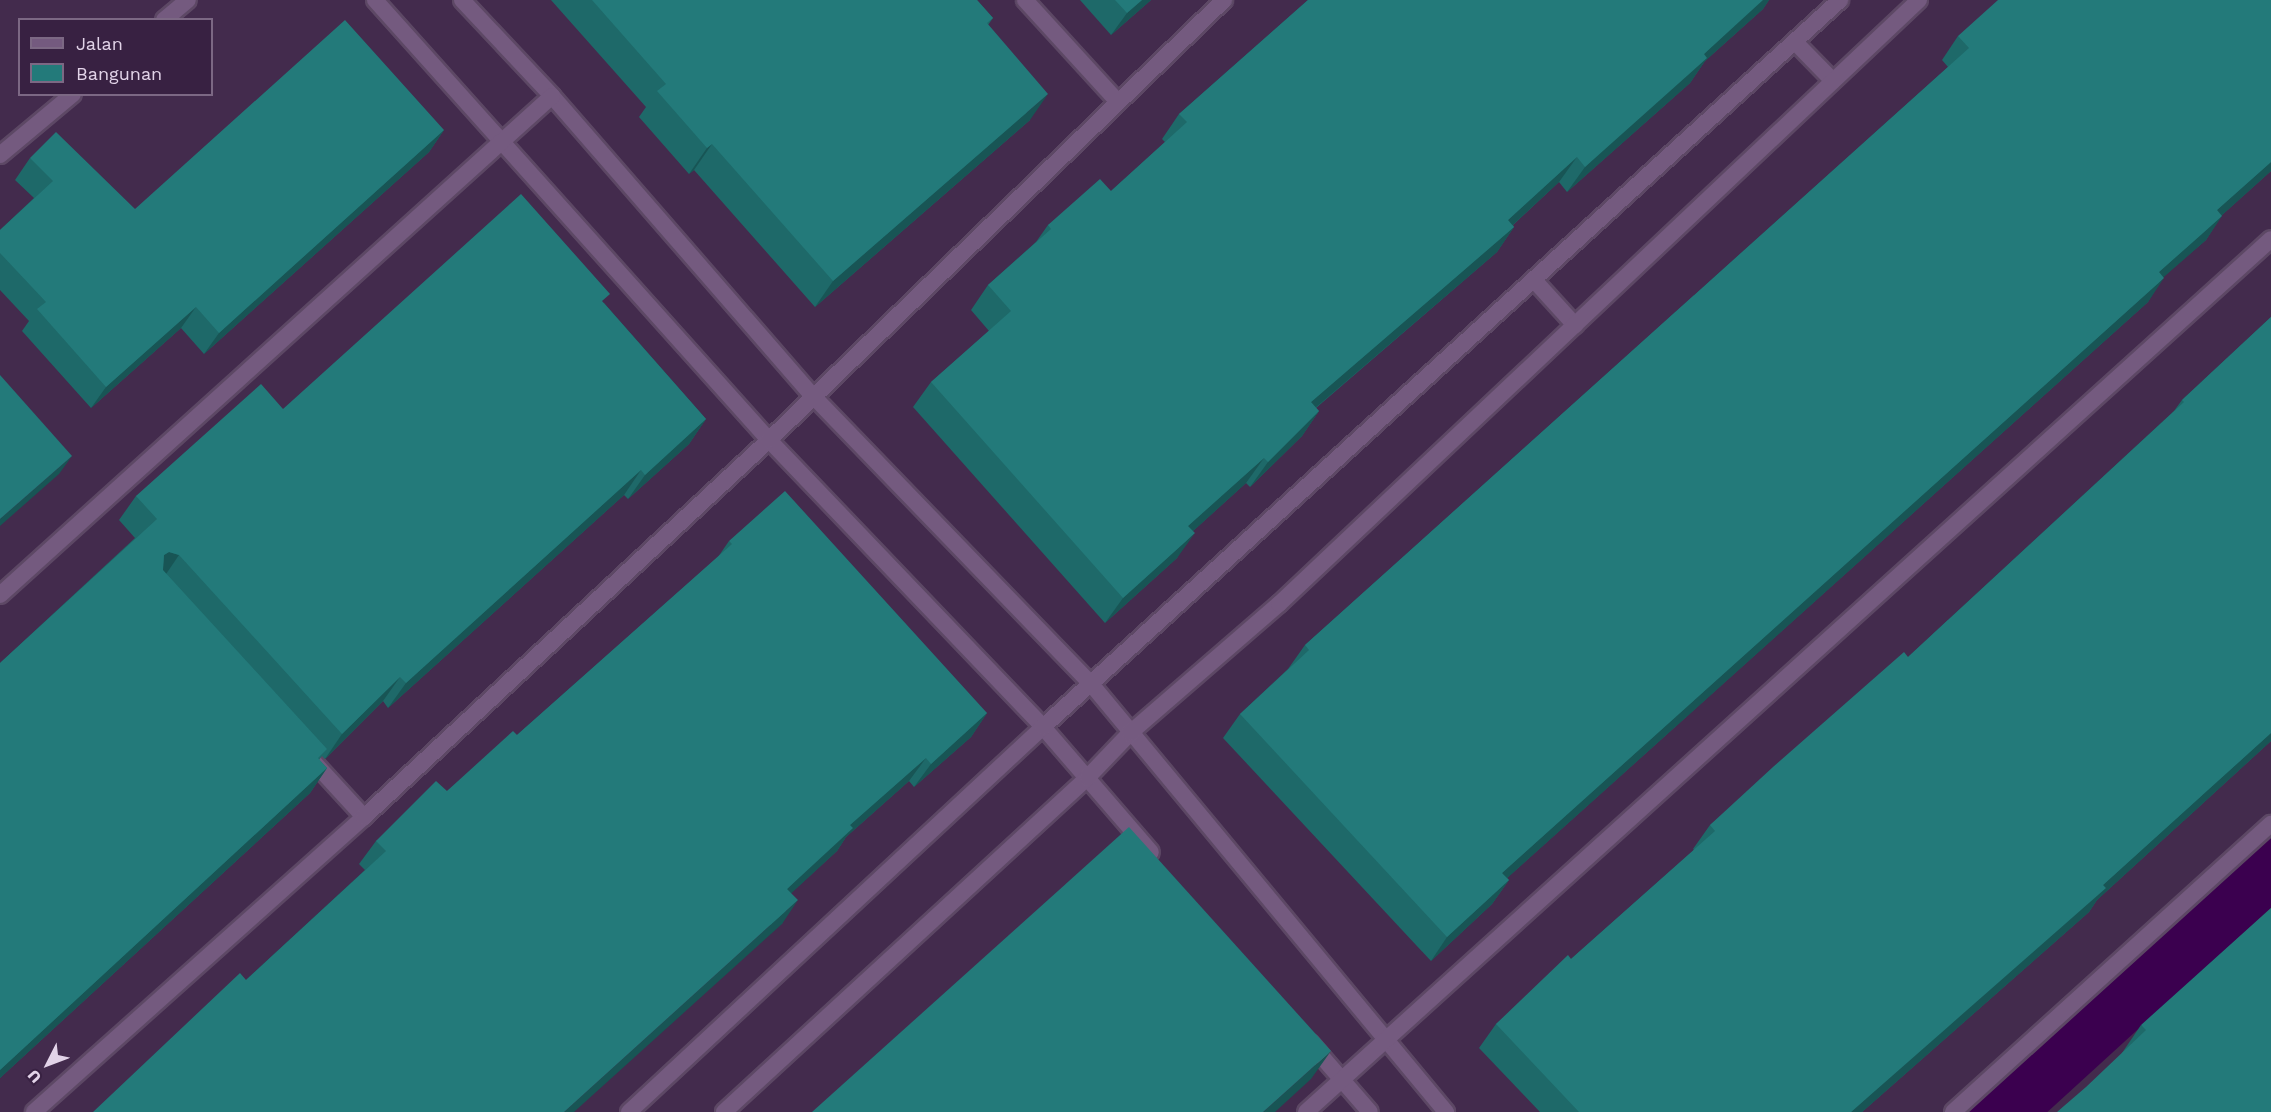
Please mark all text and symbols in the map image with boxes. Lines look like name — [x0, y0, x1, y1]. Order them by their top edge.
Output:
legend — [18, 18, 213, 96]
text: Jalan — [76, 33, 123, 54]
text: Bangunan — [76, 63, 162, 84]
north arrow — [18, 1034, 78, 1094]
text: U — [23, 1066, 45, 1087]

